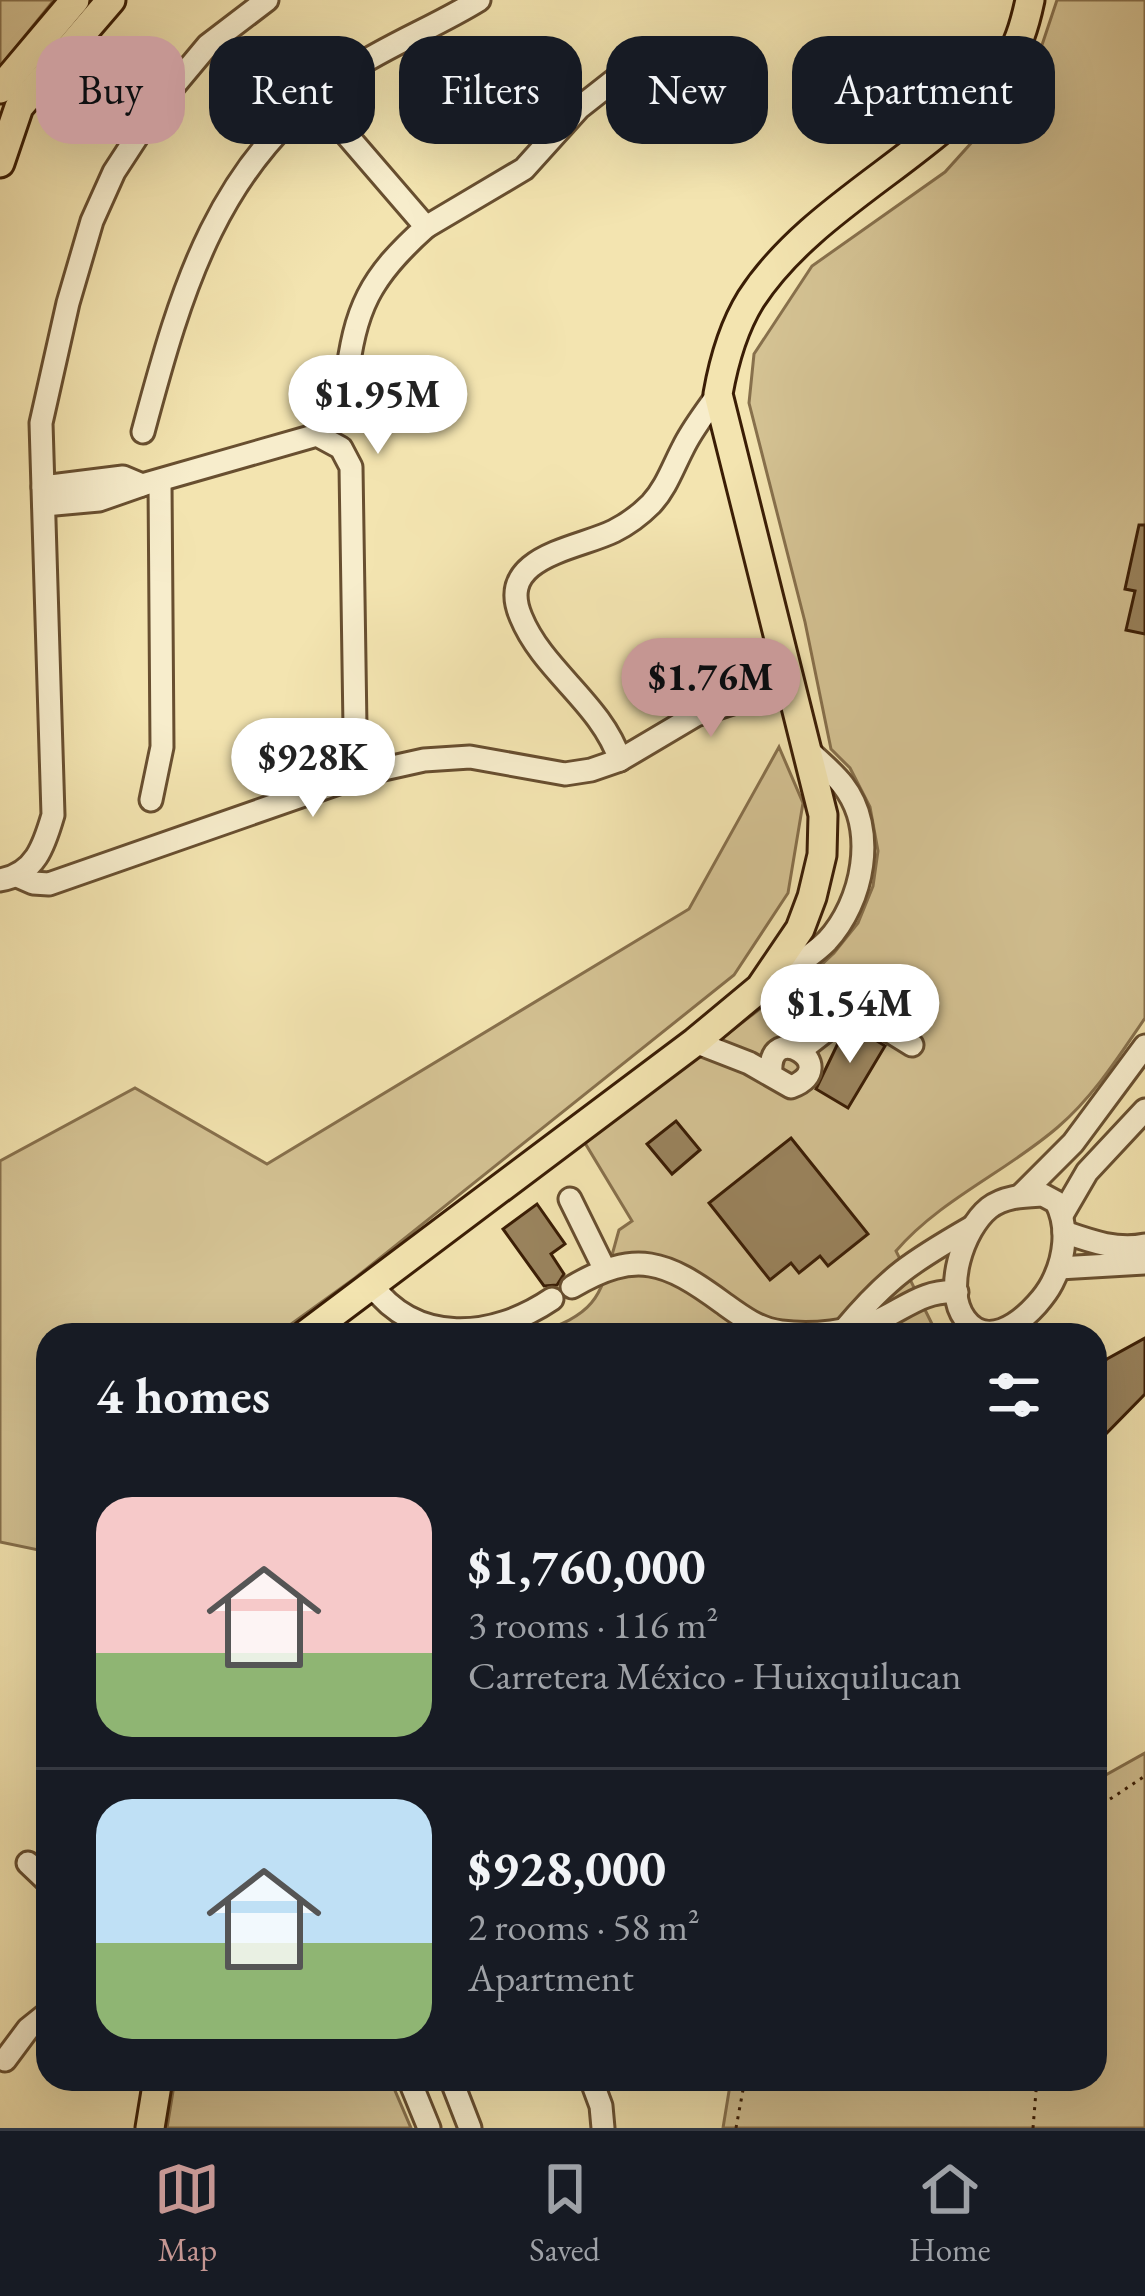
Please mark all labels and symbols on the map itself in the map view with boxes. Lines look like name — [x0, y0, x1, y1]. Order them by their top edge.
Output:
pin: $1.95M — [280, 355, 476, 457]
pin: $1.76M — [613, 638, 809, 740]
pin: $928K — [229, 718, 397, 820]
pin: $1.54M — [752, 964, 948, 1066]

